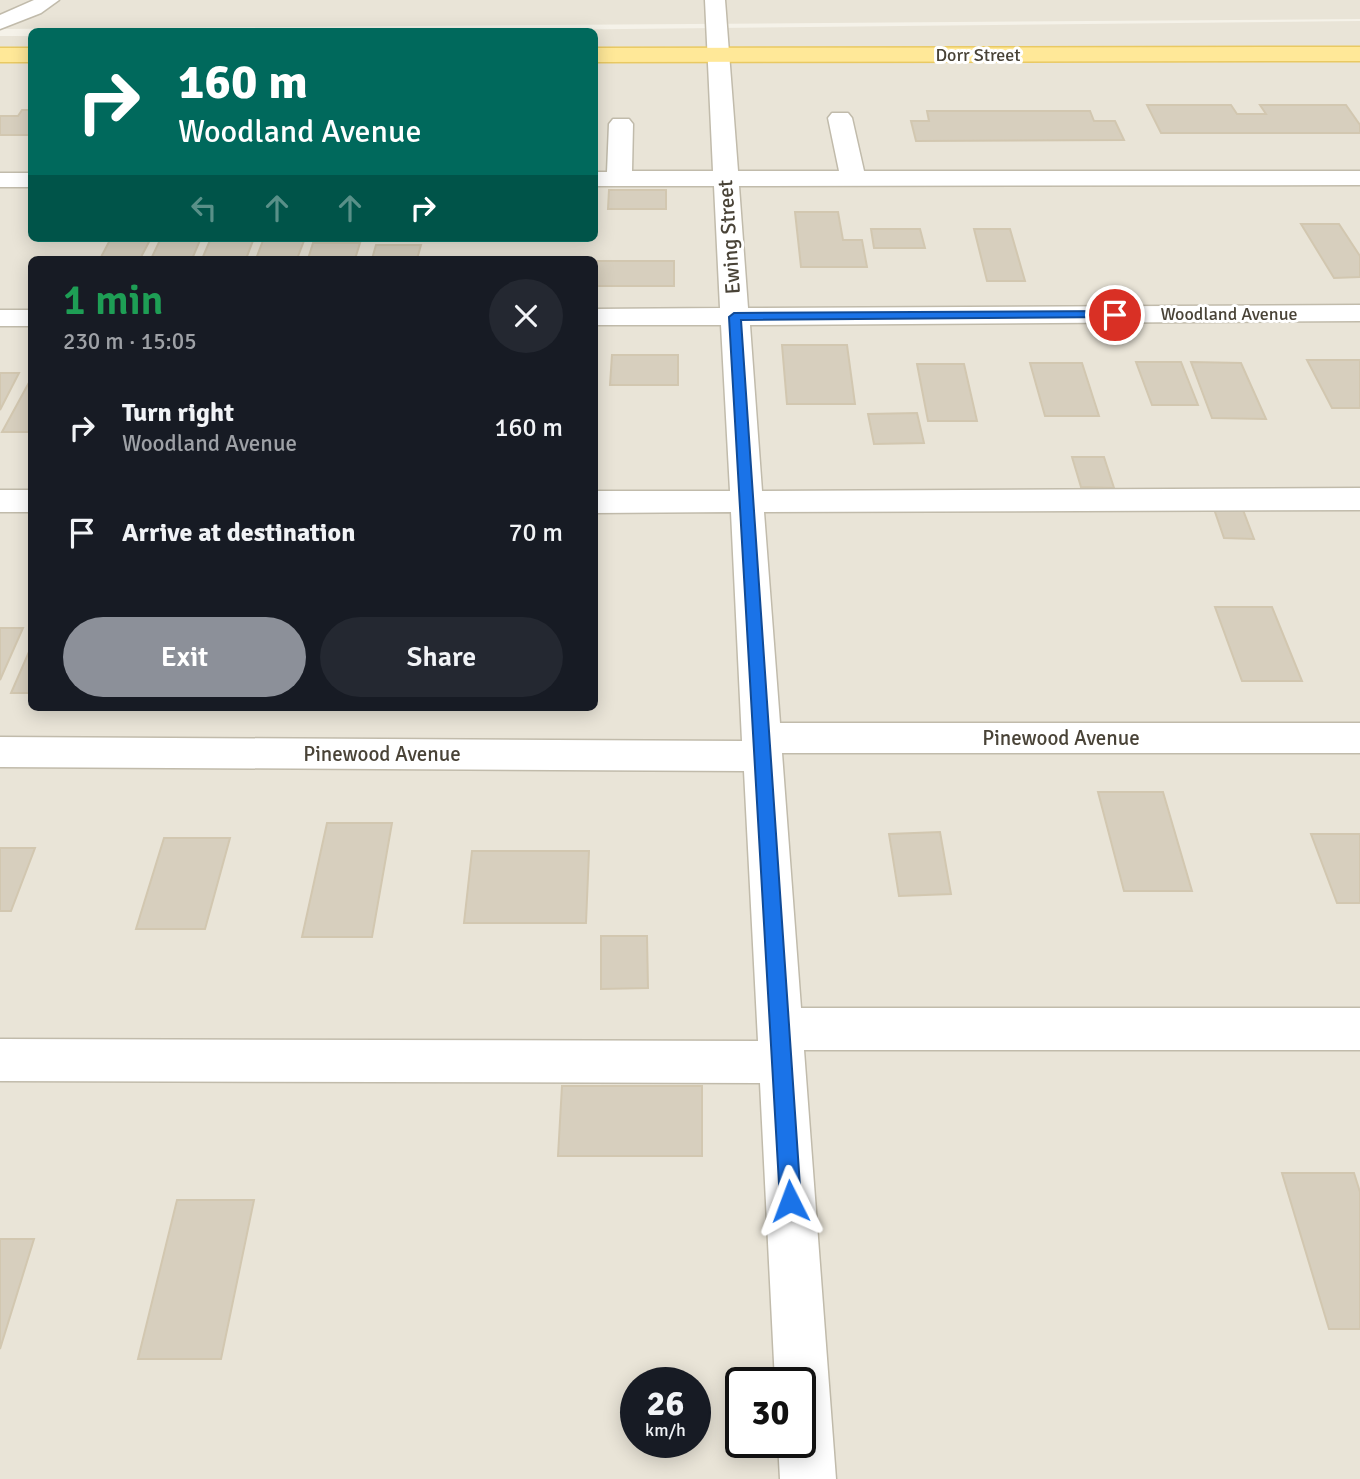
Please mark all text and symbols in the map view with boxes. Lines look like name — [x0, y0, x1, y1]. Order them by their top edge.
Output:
street label: Dorr Street — [935, 44, 1021, 66]
text: 160 m — [178, 52, 308, 112]
icon: right — [63, 56, 154, 147]
text: Woodland Avenue — [178, 112, 421, 151]
street label: Ewing Street — [712, 179, 746, 295]
icon: left — [185, 189, 223, 227]
icon: ahead — [258, 189, 296, 227]
icon: ahead — [331, 189, 369, 227]
icon: right — [404, 189, 442, 227]
text: 1 min — [63, 275, 164, 326]
button: close — [489, 279, 563, 353]
pin — [1085, 285, 1145, 345]
icon: arrive — [1096, 296, 1134, 334]
street label: Woodland Avenue — [1161, 303, 1297, 325]
text: 230 m · 15:05 — [63, 327, 197, 356]
text: Turn right — [122, 397, 234, 429]
icon: right — [63, 409, 101, 447]
text: 160 m — [494, 412, 563, 444]
text: Woodland Avenue — [122, 429, 297, 458]
icon: arrive — [63, 514, 101, 552]
text: Arrive at destination — [122, 517, 355, 549]
text: 70 m — [508, 517, 563, 549]
button: Exit — [63, 617, 306, 697]
button: Share — [320, 617, 563, 697]
street label: Pinewood Avenue — [982, 725, 1140, 751]
street label: Pinewood Avenue — [303, 741, 461, 767]
position arrow — [753, 1164, 827, 1238]
speed limit sign: 30 — [725, 1367, 816, 1458]
text: 26 — [647, 1382, 684, 1425]
text: km/h — [645, 1419, 686, 1441]

